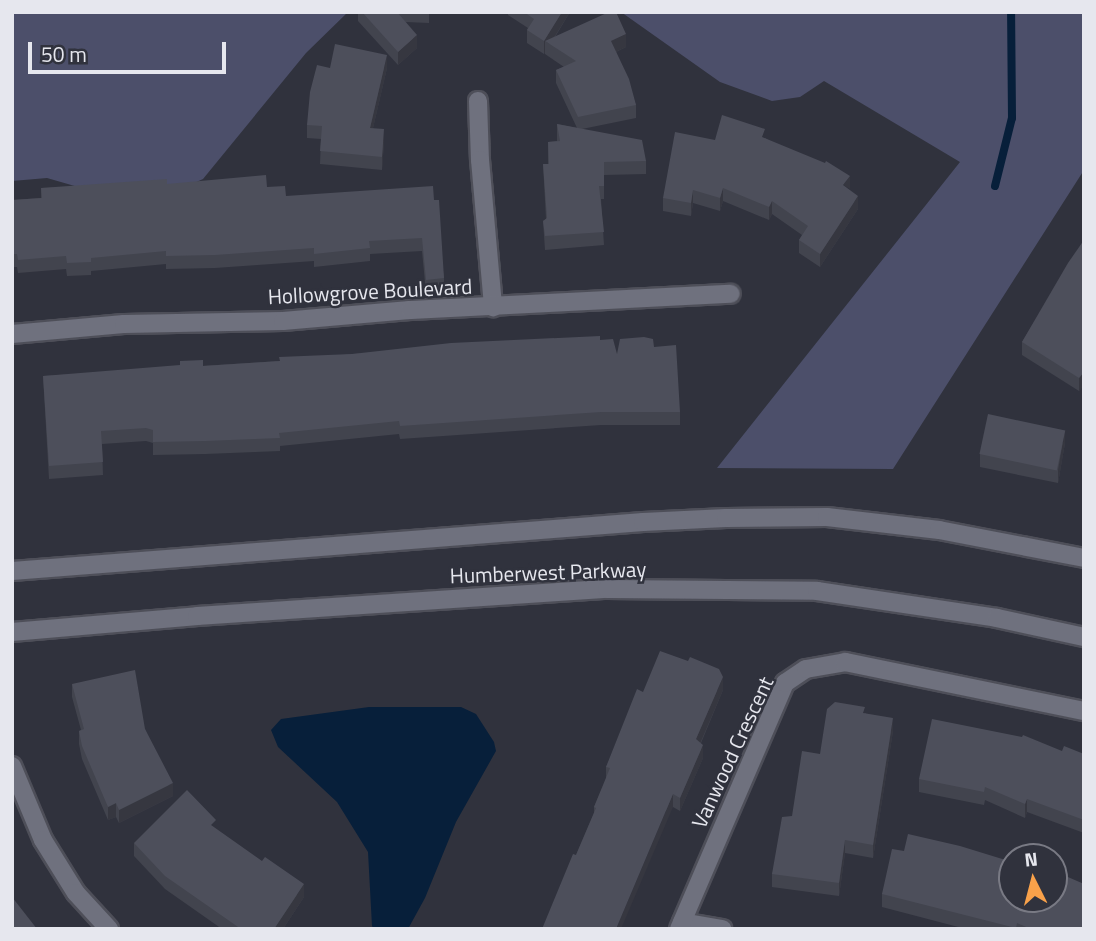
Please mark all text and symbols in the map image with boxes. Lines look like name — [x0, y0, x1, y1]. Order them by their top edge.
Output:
scale bar — [32, 28, 229, 72]
text: 50 m — [41, 38, 87, 70]
street label: Hollowgrove Boulevard — [267, 273, 473, 309]
street label: Humberwest Parkway — [449, 556, 647, 588]
street label: Vanwood Crescent — [686, 672, 778, 832]
north arrow — [998, 843, 1068, 913]
text: N — [1023, 843, 1039, 874]

